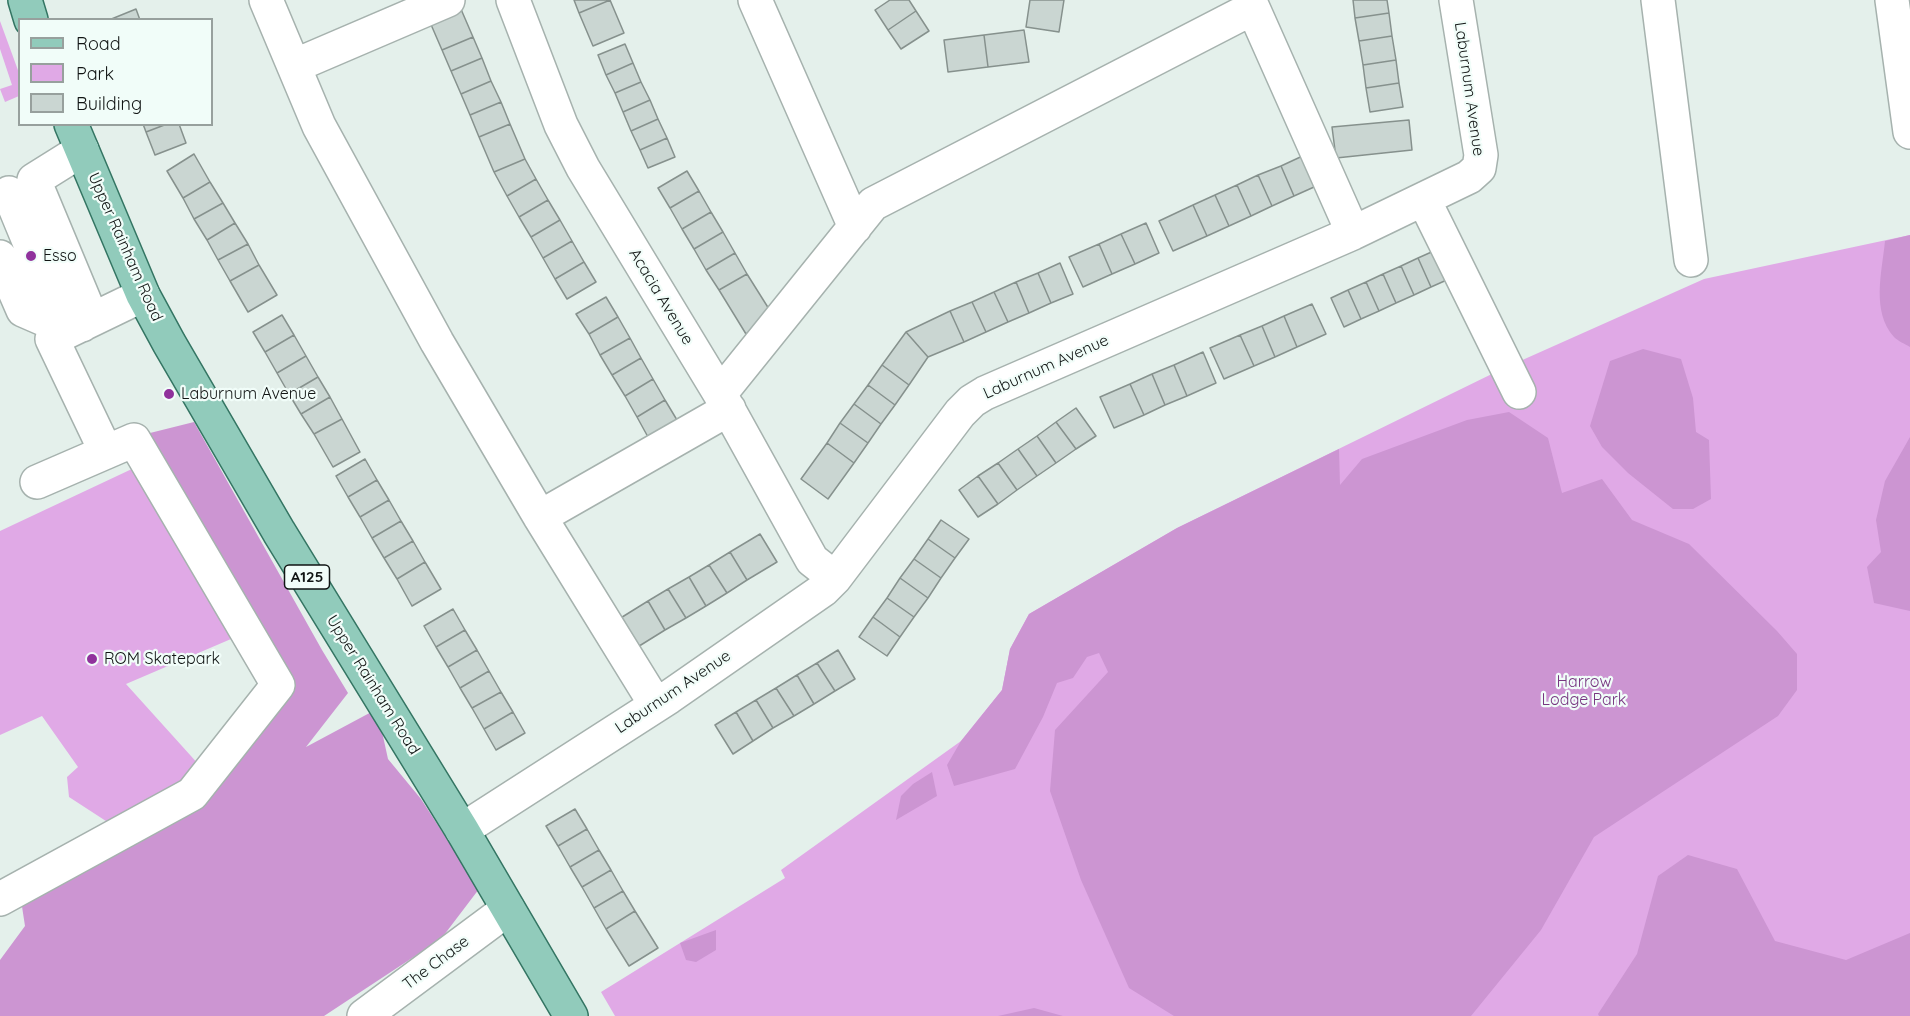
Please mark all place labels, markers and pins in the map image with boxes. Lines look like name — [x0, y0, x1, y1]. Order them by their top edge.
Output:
place label: Esso — [43, 246, 77, 266]
marker: Esso — [24, 249, 38, 263]
place label: Laburnum Avenue — [181, 384, 316, 404]
marker: Laburnum Avenue — [162, 387, 176, 401]
place label: ROM Skatepark — [104, 649, 220, 669]
marker: ROM Skatepark — [85, 652, 99, 666]

